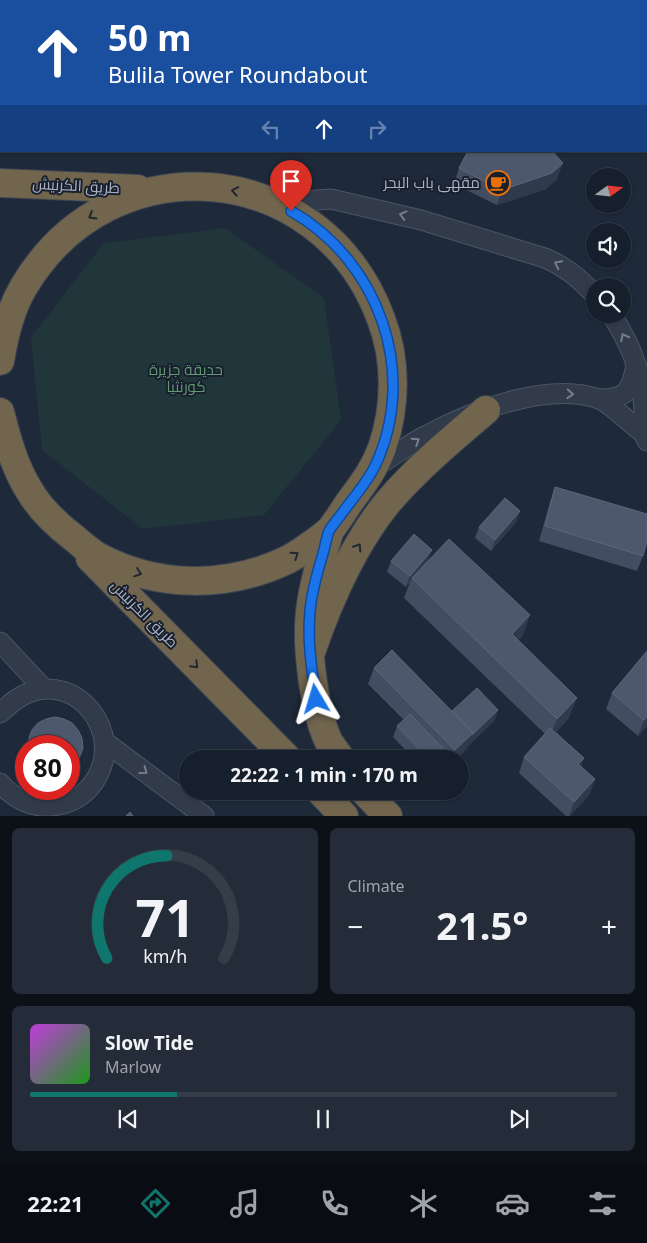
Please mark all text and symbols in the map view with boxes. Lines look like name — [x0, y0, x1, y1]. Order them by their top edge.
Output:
text: 50 m — [108, 14, 191, 61]
icon: ahead — [25, 20, 90, 85]
text: Bulila Tower Roundabout — [108, 59, 368, 89]
icon: left — [257, 115, 285, 143]
icon: ahead — [310, 115, 338, 143]
icon: right — [363, 115, 391, 143]
pin — [270, 160, 312, 211]
icon: arrive — [277, 167, 305, 195]
north arrow — [586, 168, 631, 212]
map controls — [586, 168, 631, 323]
cafe icon: مقهى باب البحر — [485, 170, 511, 196]
place label: مقهى باب البحر — [382, 172, 480, 193]
street label: طريق الكرنيش — [32, 173, 120, 198]
one-way arrow — [230, 186, 239, 196]
one-way arrow — [88, 210, 97, 220]
one-way arrow — [400, 211, 408, 221]
button: sound — [586, 223, 631, 268]
one-way arrow — [554, 260, 563, 270]
button: search — [586, 278, 631, 323]
one-way arrow — [620, 333, 630, 342]
park label: حديقة جزيرة كورنثيا — [149, 359, 223, 396]
one-way arrow — [566, 389, 574, 400]
one-way arrow — [411, 438, 420, 448]
one-way arrow — [352, 543, 361, 552]
one-way arrow — [289, 552, 299, 561]
one-way arrow — [134, 567, 142, 577]
street label: طريق الكرنيش — [106, 575, 183, 652]
one-way arrow — [189, 659, 198, 668]
position arrow — [289, 672, 341, 724]
speed limit sign: 80 — [15, 735, 80, 800]
text: 22:22 · 1 min · 170 m — [230, 762, 418, 788]
one-way arrow — [138, 765, 148, 774]
text: Climate — [348, 875, 405, 897]
text: 71 — [135, 881, 195, 952]
text: 21.5° — [436, 899, 528, 951]
text: − — [348, 907, 364, 945]
text: + — [601, 907, 617, 945]
text: km/h — [143, 944, 187, 968]
text: Slow Tide — [105, 1030, 194, 1056]
text: Marlow — [105, 1056, 161, 1078]
icon: previous — [114, 1105, 142, 1133]
icon: pause — [309, 1105, 337, 1133]
icon: next — [505, 1105, 533, 1133]
icon: directions — [138, 1186, 173, 1221]
icon: music — [227, 1186, 262, 1221]
icon: phone — [317, 1186, 352, 1221]
icon: climate — [406, 1186, 441, 1221]
icon: car — [495, 1186, 530, 1221]
icon: filters — [585, 1186, 620, 1221]
text: 22:21 — [27, 1188, 84, 1218]

